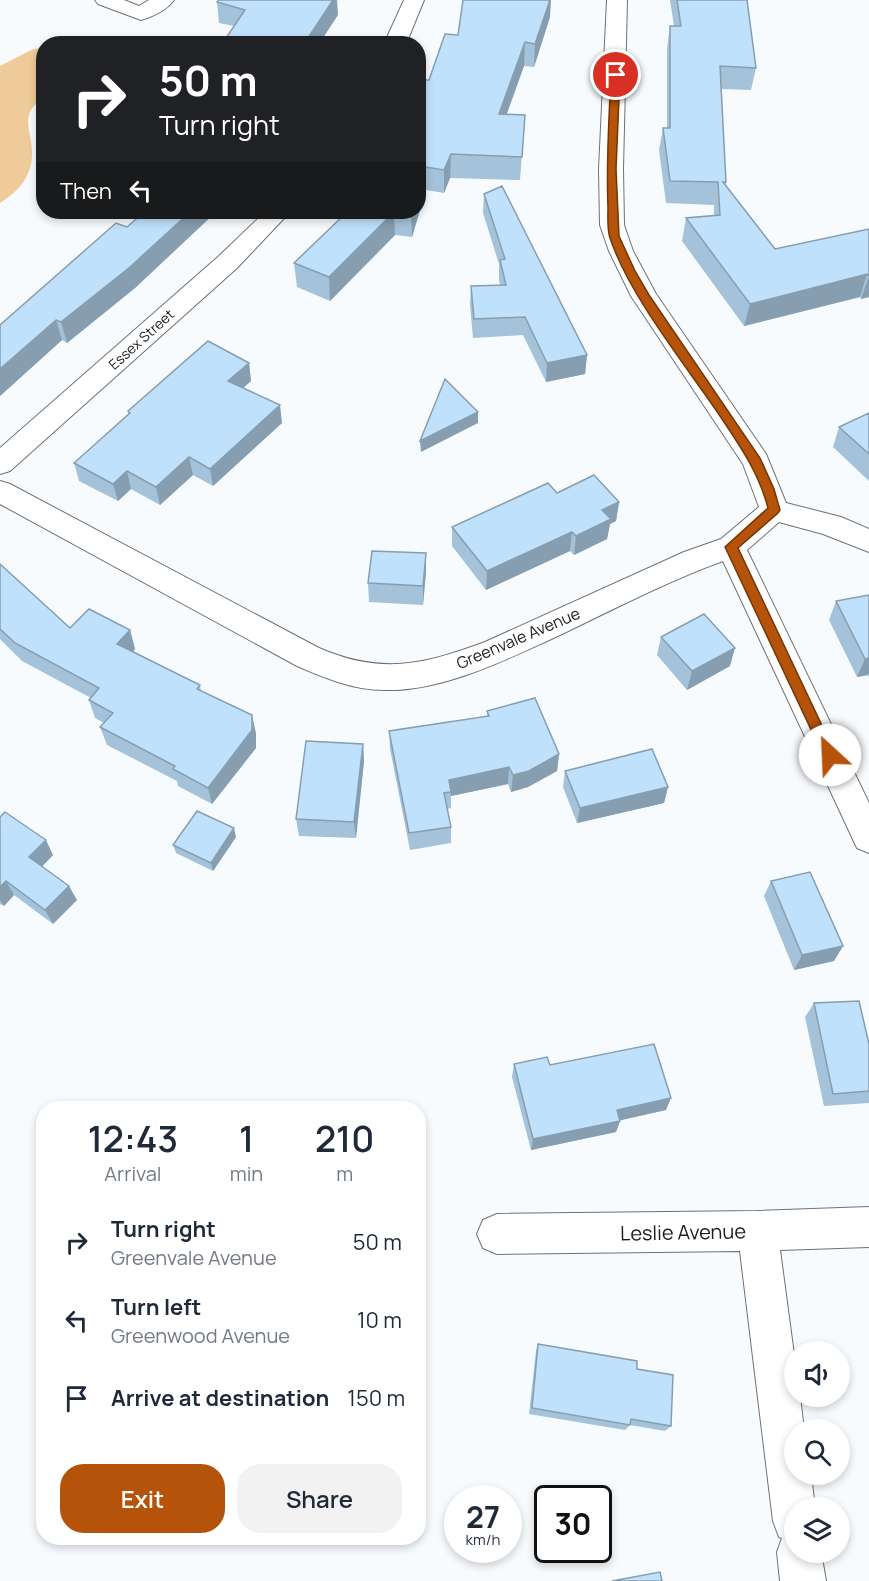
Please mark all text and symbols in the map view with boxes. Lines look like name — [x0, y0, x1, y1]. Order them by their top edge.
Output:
pin — [590, 49, 641, 100]
text: 50 m — [159, 51, 257, 109]
icon: arrive — [599, 58, 632, 91]
icon: right — [60, 60, 138, 138]
text: Turn right — [159, 106, 280, 143]
icon: left — [124, 174, 157, 207]
text: Then — [60, 176, 112, 206]
street label: Essex Street — [104, 304, 178, 373]
street label: Greenvale Avenue — [453, 602, 583, 674]
position arrow — [798, 723, 862, 787]
text: 12:43 — [88, 1114, 178, 1163]
text: 1 — [239, 1114, 254, 1163]
text: 210 — [315, 1114, 374, 1163]
text: Arrival — [104, 1160, 161, 1187]
text: min — [230, 1160, 263, 1187]
text: m — [336, 1160, 353, 1187]
text: Turn right — [111, 1214, 216, 1244]
street label: Leslie Avenue — [620, 1217, 746, 1247]
icon: right — [60, 1226, 93, 1259]
text: 50 m — [353, 1227, 402, 1257]
text: Greenvale Avenue — [111, 1244, 277, 1271]
text: Turn left — [111, 1292, 201, 1322]
icon: left — [60, 1304, 93, 1337]
text: 10 m — [357, 1305, 402, 1335]
text: Greenwood Avenue — [111, 1322, 290, 1349]
map controls — [784, 1341, 850, 1563]
button: sound — [784, 1341, 850, 1407]
icon: arrive — [60, 1382, 93, 1415]
text: Arrive at destination — [111, 1383, 329, 1413]
text: 150 m — [347, 1383, 405, 1413]
button: search — [784, 1419, 850, 1485]
button: Exit — [60, 1464, 225, 1533]
button: Share — [237, 1464, 402, 1533]
speed limit sign: 30 — [534, 1485, 612, 1563]
text: 27 — [466, 1496, 500, 1537]
button: layers — [784, 1497, 850, 1563]
text: km/h — [466, 1529, 500, 1550]

